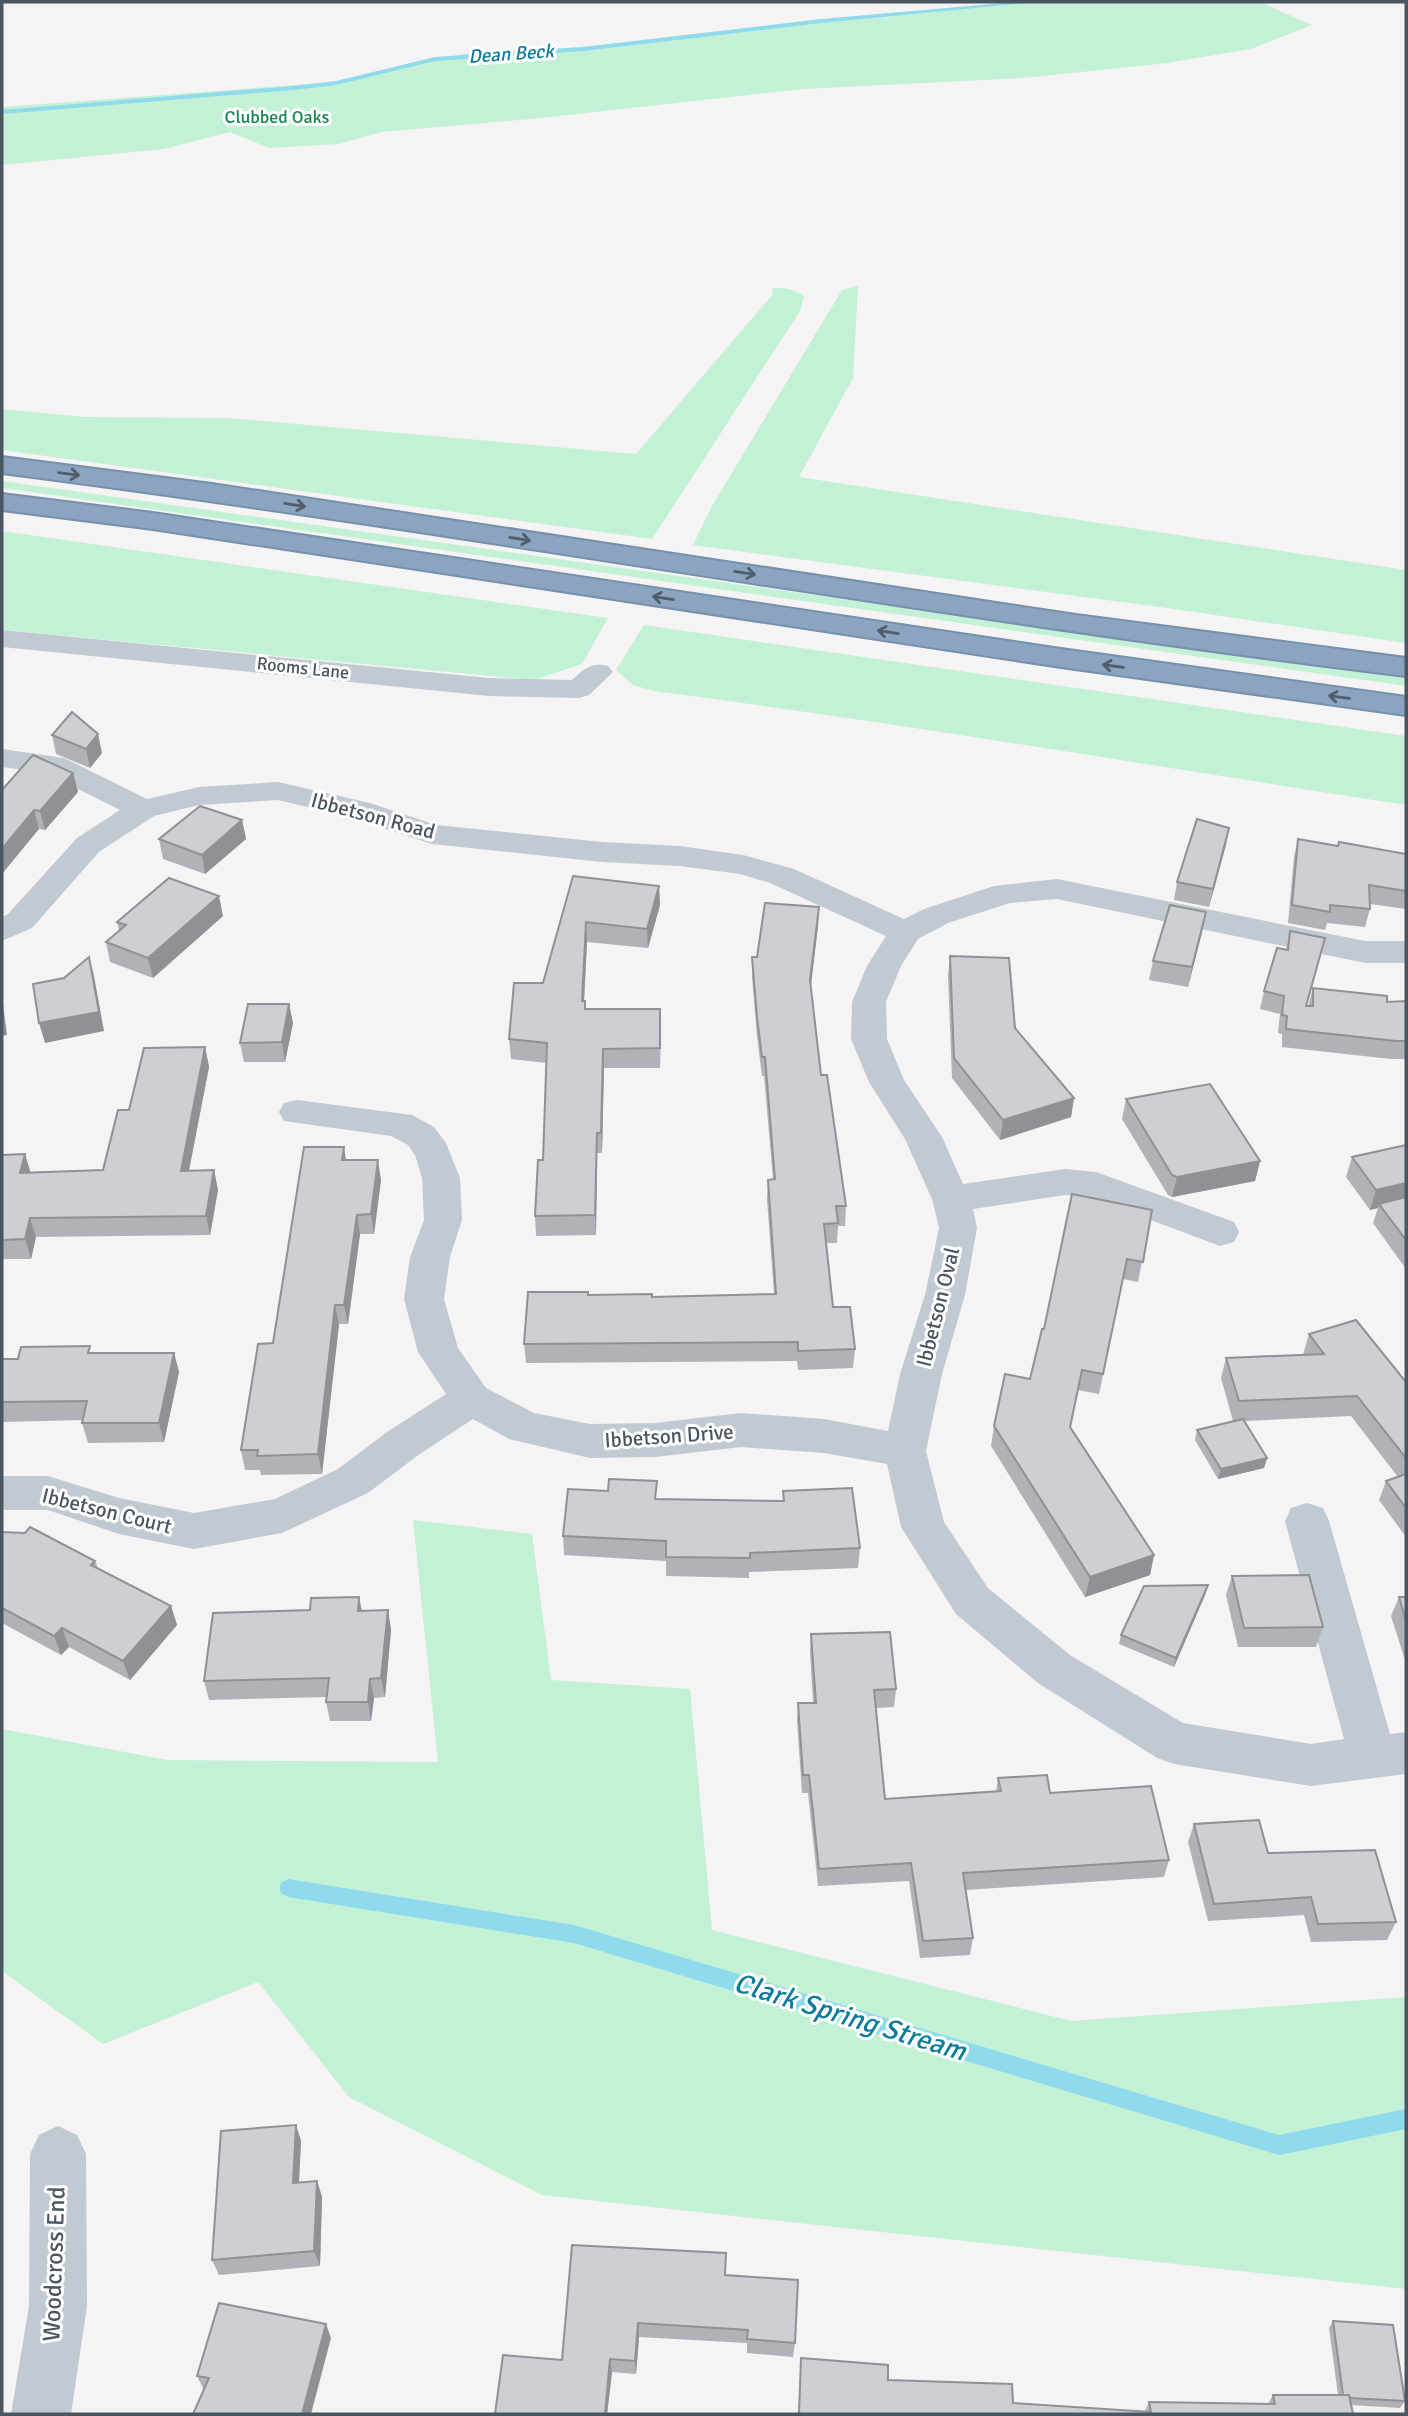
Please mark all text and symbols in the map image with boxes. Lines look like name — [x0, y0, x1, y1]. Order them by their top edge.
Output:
water label: Dean Beck — [468, 39, 556, 69]
park label: Clubbed Oaks — [225, 106, 330, 128]
one-way arrow — [58, 467, 80, 480]
one-way arrow — [283, 498, 306, 511]
one-way arrow — [508, 532, 531, 545]
one-way arrow — [733, 566, 756, 579]
one-way arrow — [652, 591, 675, 604]
one-way arrow — [877, 625, 900, 638]
street label: Rooms Lane — [256, 652, 350, 684]
one-way arrow — [1102, 659, 1125, 672]
one-way arrow — [1328, 690, 1351, 703]
street label: Ibbetson Road — [308, 787, 438, 845]
street label: Ibbetson Oval — [911, 1244, 965, 1370]
street label: Ibbetson Drive — [604, 1419, 734, 1453]
street label: Ibbetson Court — [39, 1482, 175, 1540]
water label: Clark Spring Stream — [730, 1966, 971, 2069]
street label: Woodcross End — [36, 2186, 72, 2342]

